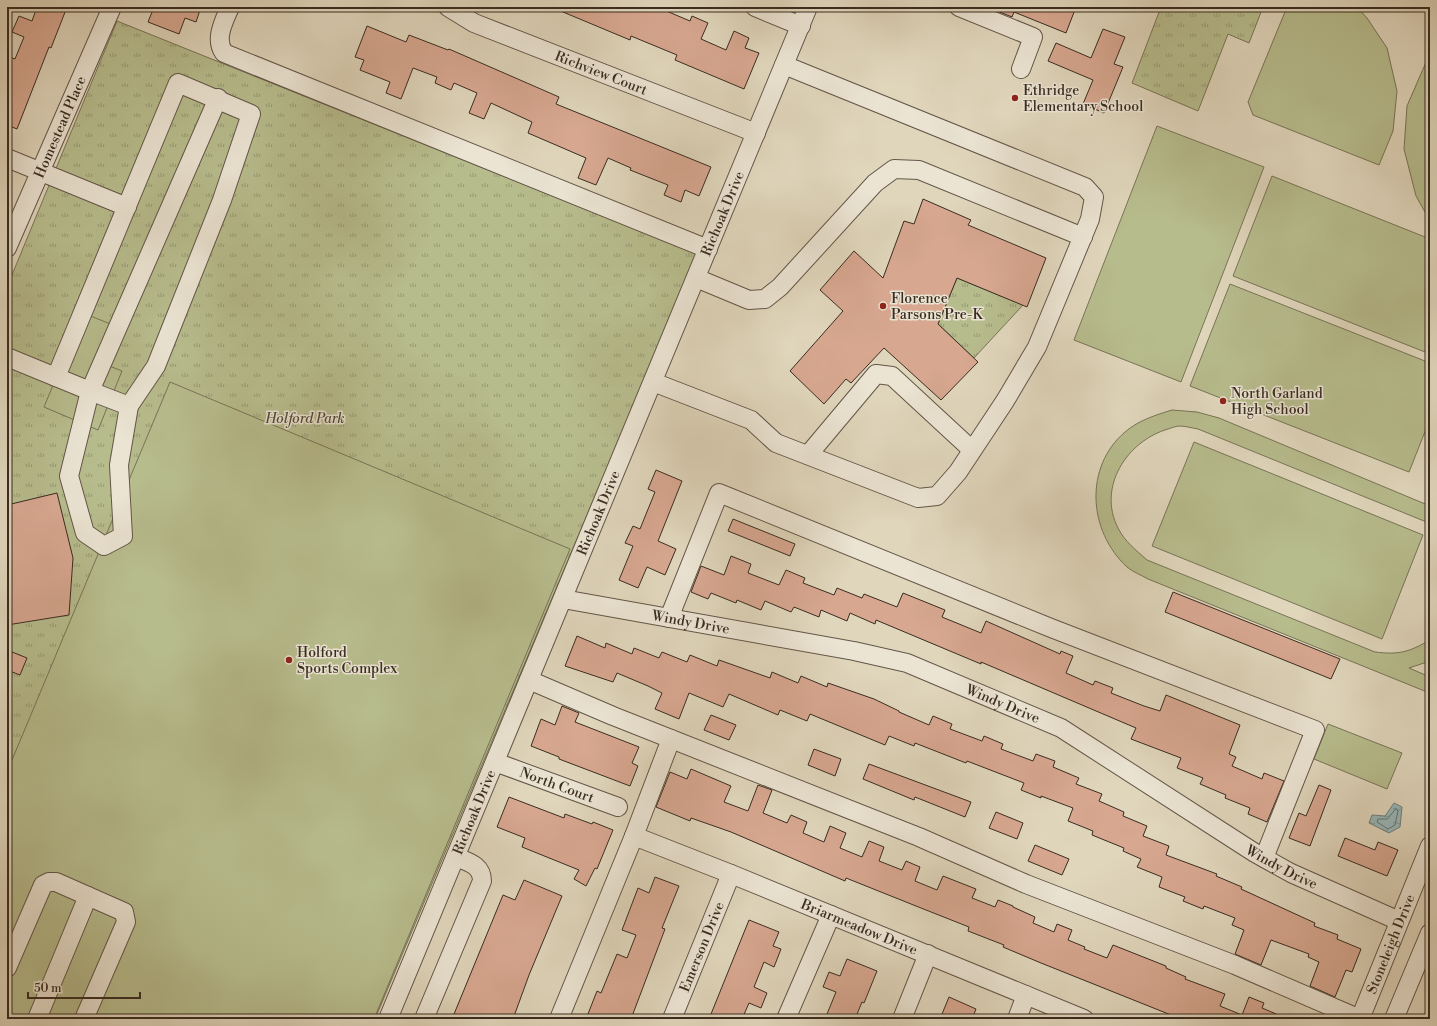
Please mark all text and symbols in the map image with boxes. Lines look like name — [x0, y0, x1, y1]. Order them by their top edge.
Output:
street label: Richview Court — [552, 47, 650, 100]
street label: Homestead Place — [31, 74, 91, 181]
place label: Ethridge Elementary School — [1023, 82, 1143, 116]
marker: Ethridge Elementary School — [1010, 93, 1020, 103]
street label: Richoak Drive — [698, 169, 749, 259]
place label: Florence Parsons Pre-K — [891, 290, 983, 324]
marker: Florence Parsons Pre-K — [878, 301, 888, 311]
place label: North Garland High School — [1231, 385, 1323, 419]
marker: North Garland High School — [1218, 396, 1228, 406]
park label: Holford Park — [264, 410, 345, 428]
street label: Richoak Drive — [573, 468, 625, 558]
street label: Windy Drive — [649, 607, 731, 639]
place label: Holford Sports Complex — [297, 644, 398, 678]
marker: Holford Sports Complex — [284, 655, 294, 665]
street label: Windy Drive — [962, 680, 1042, 728]
street label: North Court — [517, 764, 596, 807]
street label: Richoak Drive — [449, 767, 500, 858]
street label: Windy Drive — [1241, 841, 1320, 894]
street label: Stoneleigh Drive — [1363, 892, 1420, 997]
street label: Briarmeadow Drive — [797, 895, 920, 960]
street label: Emerson Drive — [676, 899, 729, 995]
scale bar — [28, 974, 140, 1000]
text: 50 m — [34, 981, 62, 996]

